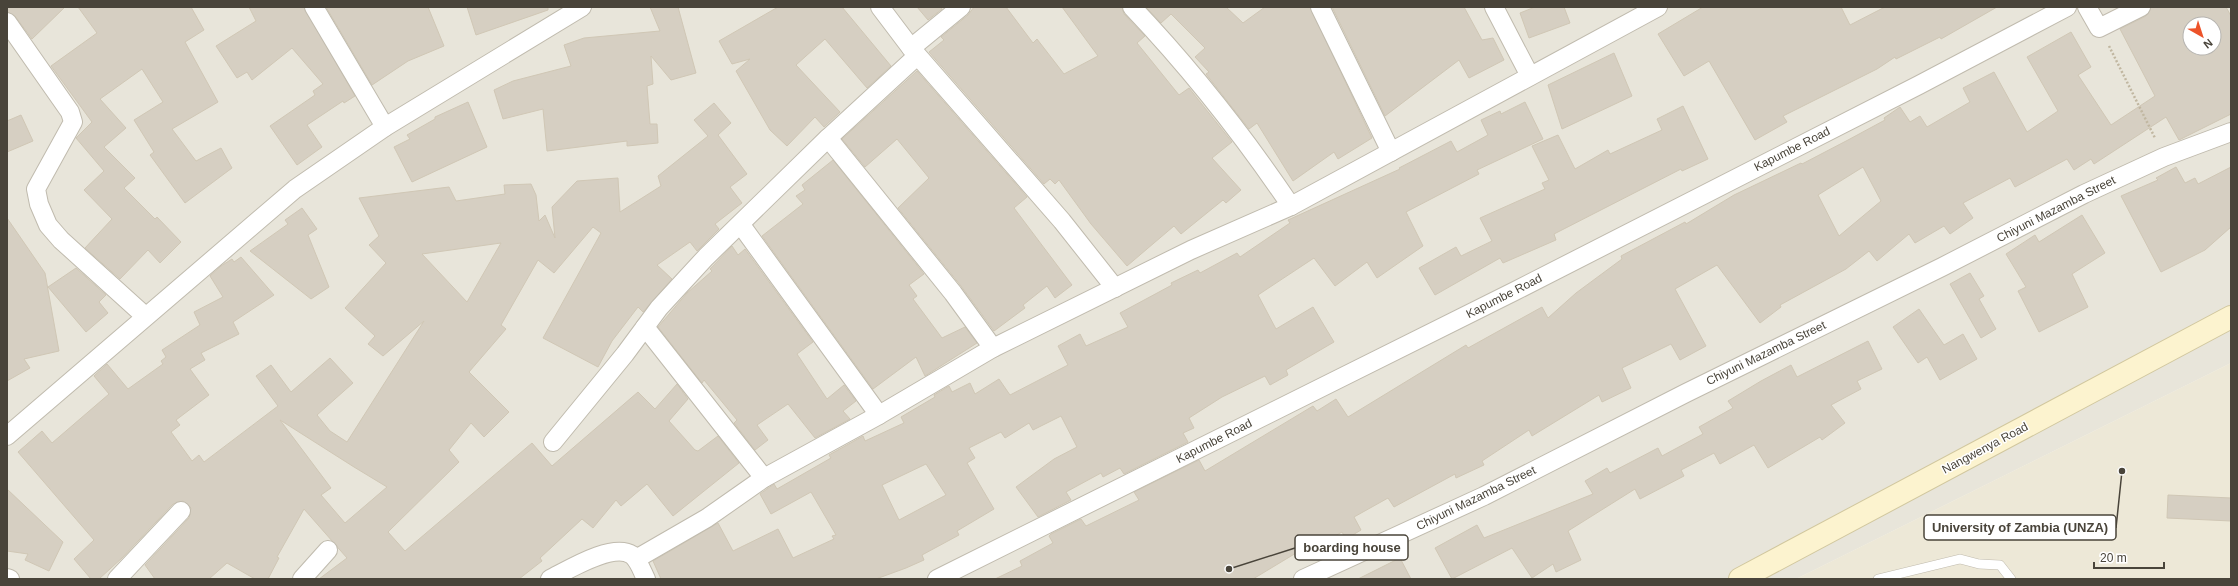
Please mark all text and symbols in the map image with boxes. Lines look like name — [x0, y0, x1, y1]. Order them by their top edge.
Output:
north arrow — [2182, 16, 2222, 56]
text: N — [2201, 37, 2215, 51]
street label: Kapumbe Road — [1752, 124, 1832, 174]
street label: Chiyuni Mazamba Street — [1994, 173, 2118, 245]
street label: Kapumbe Road — [1464, 271, 1544, 321]
street label: Chiyuni Mazamba Street — [1704, 318, 1829, 388]
street label: Kapumbe Road — [1174, 416, 1254, 466]
street label: Nangwenya Road — [1940, 419, 2030, 477]
street label: Chiyuni Mazamba Street — [1414, 463, 1539, 533]
callout: University of Zambia (UNZA) — [1924, 515, 2116, 540]
text: University of Zambia (UNZA) — [1932, 520, 2108, 535]
callout: boarding house — [1295, 535, 1408, 560]
text: boarding house — [1303, 540, 1401, 555]
scale bar — [2094, 544, 2164, 570]
text: 20 m — [2100, 551, 2127, 565]

